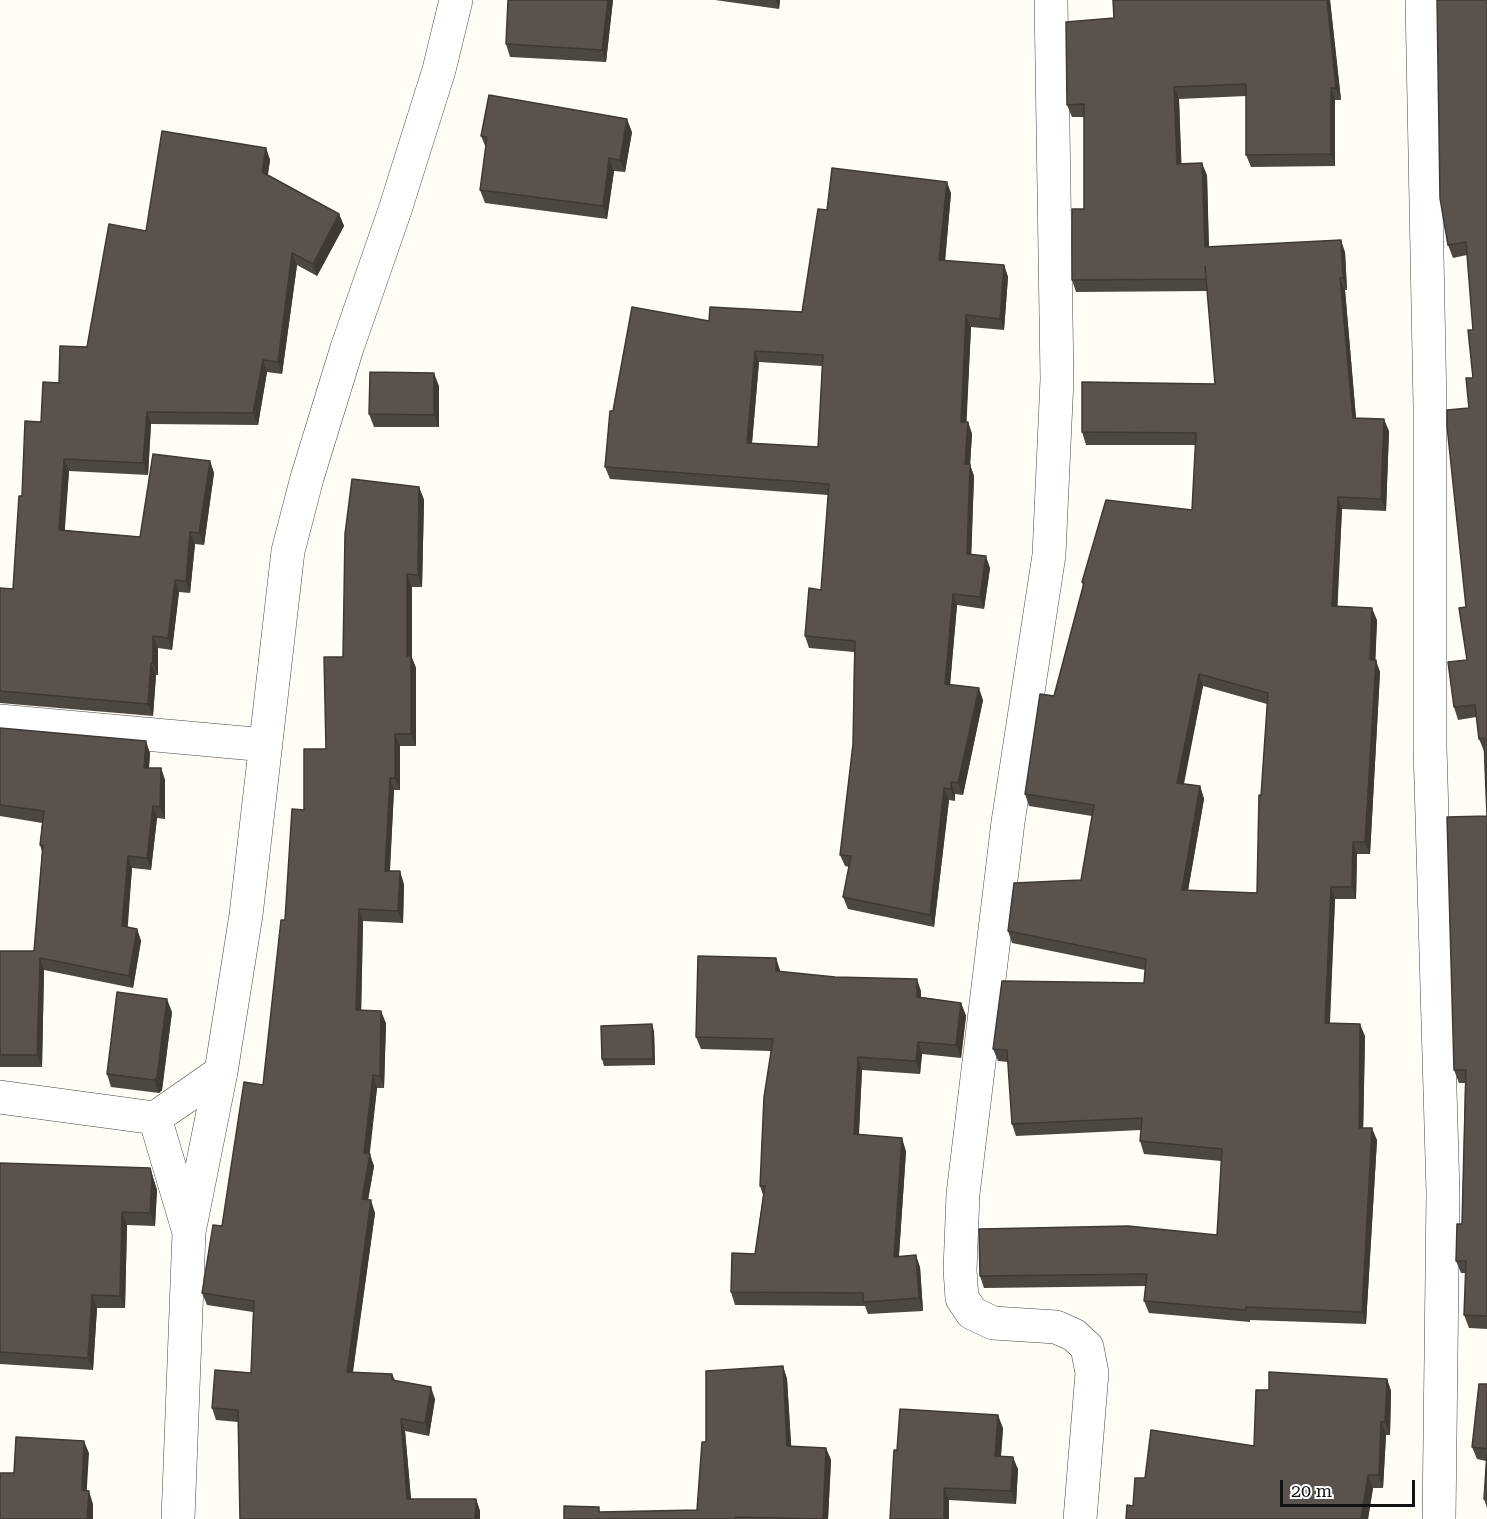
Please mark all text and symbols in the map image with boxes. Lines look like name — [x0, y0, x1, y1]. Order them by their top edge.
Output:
scale bar — [1283, 1468, 1418, 1506]
text: 20 m — [1291, 1480, 1332, 1501]

